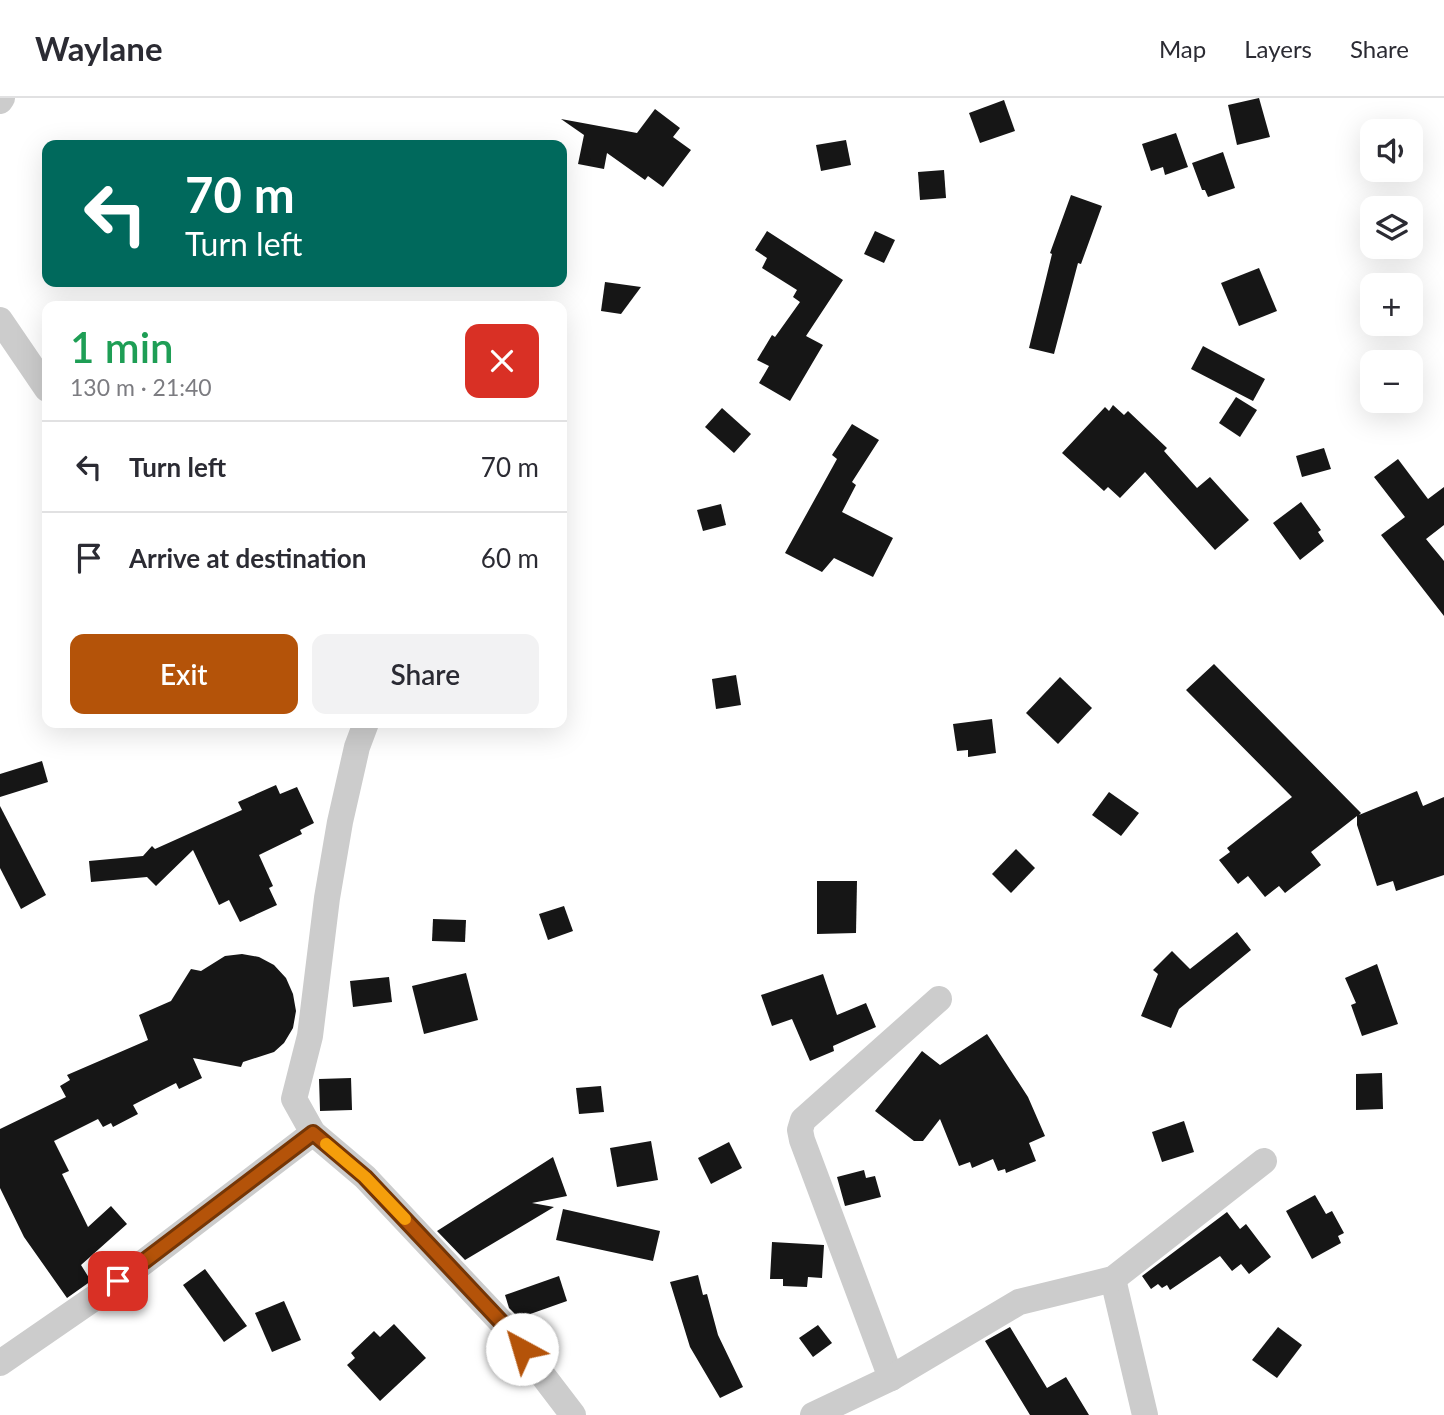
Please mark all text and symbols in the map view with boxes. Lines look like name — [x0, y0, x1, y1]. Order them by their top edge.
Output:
text: Waylane — [35, 28, 163, 68]
text: Map — [1159, 34, 1206, 63]
text: Layers — [1244, 34, 1312, 63]
text: Share — [1350, 34, 1409, 63]
map controls — [1360, 119, 1423, 413]
button: sound — [1360, 119, 1423, 182]
text: 70 m — [185, 165, 295, 223]
icon: left — [70, 168, 161, 259]
button: layers — [1360, 196, 1423, 259]
text: Turn left — [185, 224, 302, 263]
button: + — [1360, 273, 1423, 336]
text: 1 min — [70, 322, 174, 372]
button: close — [465, 324, 539, 398]
button: − — [1360, 350, 1423, 413]
text: 130 m · 21:40 — [70, 373, 212, 401]
icon: left — [70, 448, 108, 486]
text: Turn left — [129, 451, 226, 483]
text: 70 m — [481, 451, 539, 483]
icon: arrive — [70, 539, 108, 577]
text: Arrive at destination — [129, 542, 366, 574]
text: 60 m — [481, 542, 539, 574]
button: Exit — [70, 634, 298, 714]
button: Share — [312, 634, 539, 714]
pin — [88, 1251, 148, 1311]
icon: arrive — [99, 1262, 137, 1300]
position arrow — [485, 1312, 559, 1386]

